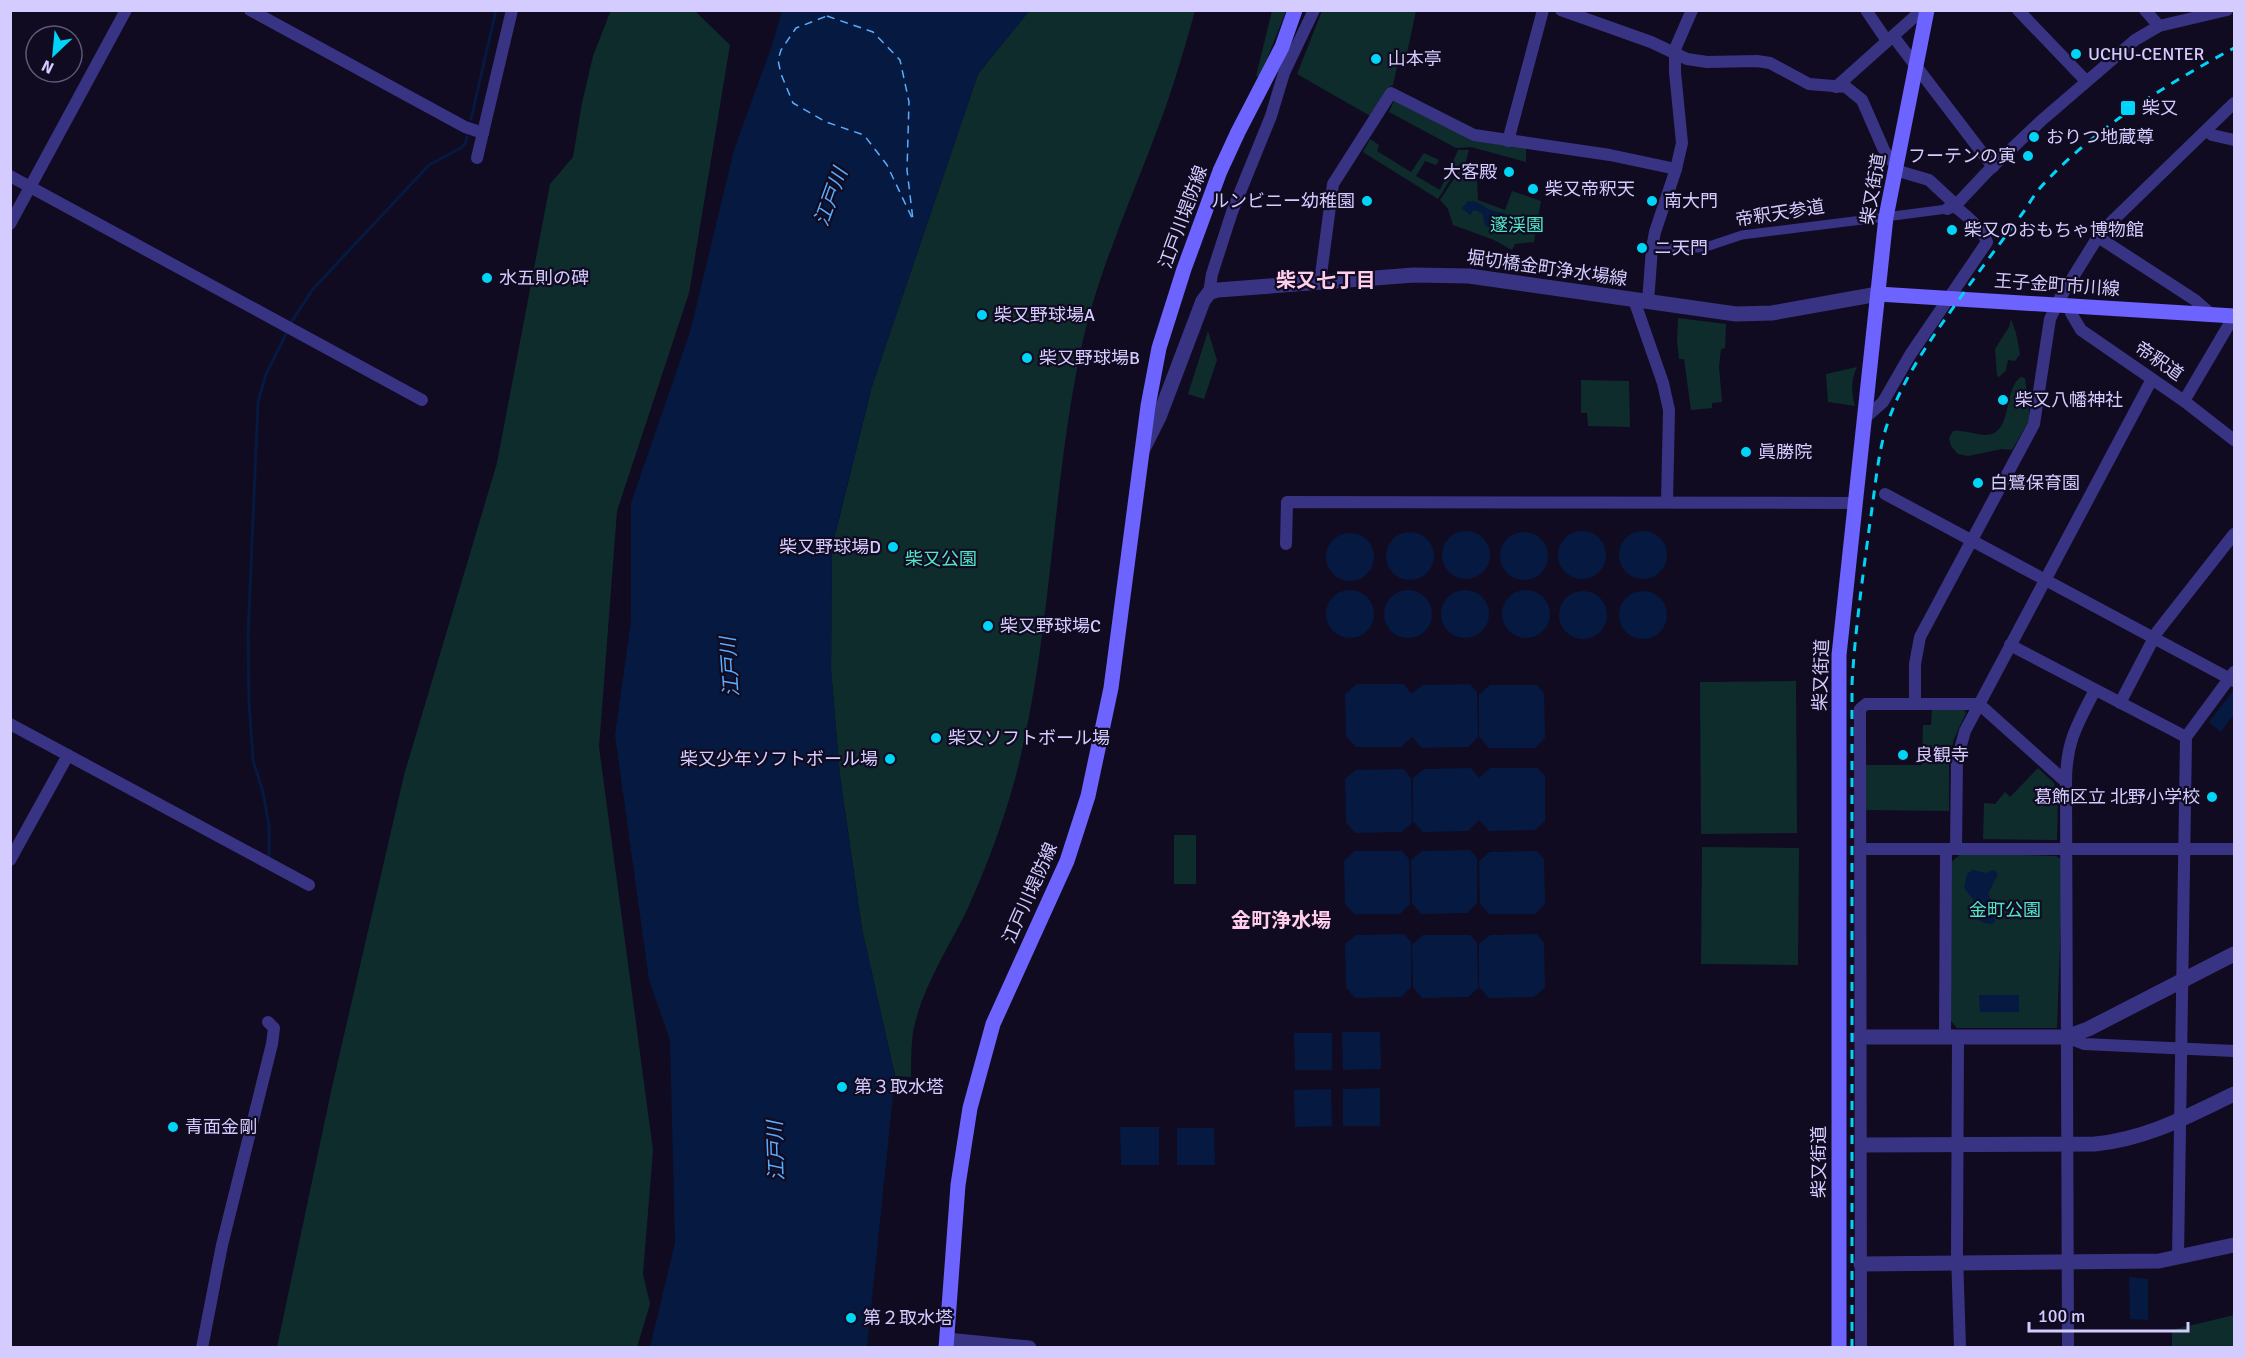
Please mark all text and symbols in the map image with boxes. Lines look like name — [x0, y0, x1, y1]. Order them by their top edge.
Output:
north arrow — [24, 24, 84, 84]
place label: UCHU-CENTER — [2088, 43, 2205, 65]
marker: UCHU-CENTER — [2069, 47, 2083, 61]
place label: 山本亭 — [1388, 48, 1442, 70]
marker: 山本亭 — [1369, 52, 1383, 66]
text: N — [38, 55, 57, 78]
place label: 柴又 — [2142, 97, 2178, 119]
marker: 柴又 — [2119, 99, 2137, 117]
place label: おりつ地蔵尊 — [2046, 126, 2154, 148]
marker: おりつ地蔵尊 — [2027, 130, 2041, 144]
place label: フーテンの寅 — [1908, 145, 2016, 167]
marker: フーテンの寅 — [2021, 149, 2035, 163]
street label: 柴又街道 — [1856, 152, 1890, 226]
place label: 大客殿 — [1443, 161, 1497, 183]
street label: 江戸川堤防線 — [1154, 162, 1212, 272]
water label: 江戸川 — [809, 163, 854, 229]
marker: 大客殿 — [1502, 165, 1516, 179]
place label: 柴又帝釈天 — [1545, 178, 1635, 200]
marker: 柴又帝釈天 — [1526, 182, 1540, 196]
place label: ルンビニー幼稚園 — [1211, 190, 1355, 212]
place label: 南大門 — [1664, 190, 1718, 212]
marker: ルンビニー幼稚園 — [1360, 194, 1374, 208]
marker: 南大門 — [1645, 194, 1659, 208]
street label: 帝釈天参道 — [1734, 195, 1826, 231]
park label: 邃渓園 — [1490, 214, 1544, 236]
place label: 柴又のおもちゃ博物館 — [1964, 219, 2144, 241]
marker: 柴又のおもちゃ博物館 — [1945, 223, 1959, 237]
place label: ニ天門 — [1654, 237, 1708, 259]
marker: ニ天門 — [1635, 241, 1649, 255]
street label: 堀切橋金町浄水場線 — [1465, 246, 1629, 290]
place label: 水五則の碑 — [499, 267, 589, 289]
district label: 柴又七丁目 — [1276, 268, 1376, 293]
street label: 王子金町市川線 — [1993, 270, 2121, 300]
marker: 水五則の碑 — [480, 271, 494, 285]
place label: 柴又野球場A — [994, 304, 1095, 326]
marker: 柴又野球場A — [975, 308, 989, 322]
street label: 帝釈道 — [2131, 337, 2187, 385]
place label: 柴又野球場B — [1039, 347, 1140, 369]
marker: 柴又野球場B — [1020, 351, 1034, 365]
place label: 柴又八幡神社 — [2015, 389, 2123, 411]
marker: 柴又八幡神社 — [1996, 393, 2010, 407]
place label: 眞勝院 — [1758, 441, 1812, 463]
marker: 眞勝院 — [1739, 445, 1753, 459]
place label: 白鷺保育園 — [1990, 472, 2080, 494]
marker: 白鷺保育園 — [1971, 476, 1985, 490]
place label: 柴又野球場D — [779, 536, 881, 558]
marker: 柴又野球場D — [886, 540, 900, 554]
park label: 柴又公園 — [905, 548, 977, 570]
place label: 柴又野球場C — [1000, 615, 1101, 637]
marker: 柴又野球場C — [981, 619, 995, 633]
water label: 江戸川 — [715, 634, 745, 698]
street label: 柴又街道 — [1809, 639, 1833, 711]
place label: 柴又ソフトボール場 — [948, 727, 1110, 749]
marker: 柴又ソフトボール場 — [929, 731, 943, 745]
place label: 良観寺 — [1915, 744, 1969, 766]
place label: 柴又少年ソフトボール場 — [680, 748, 878, 770]
marker: 良観寺 — [1896, 748, 1910, 762]
marker: 柴又少年ソフトボール場 — [883, 752, 897, 766]
place label: 葛飾区立 北野小学校 — [2034, 786, 2200, 808]
marker: 葛飾区立 北野小学校 — [2205, 790, 2219, 804]
street label: 江戸川堤防線 — [998, 839, 1062, 947]
park label: 金町公園 — [1969, 899, 2041, 921]
district label: 金町浄水場 — [1231, 908, 1331, 933]
place label: 第３取水塔 — [854, 1076, 944, 1098]
marker: 第３取水塔 — [835, 1080, 849, 1094]
place label: 青面金剛 — [185, 1116, 257, 1138]
water label: 江戸川 — [762, 1119, 790, 1181]
marker: 青面金剛 — [166, 1120, 180, 1134]
street label: 柴又街道 — [1808, 1126, 1830, 1198]
scale bar — [2029, 1295, 2188, 1333]
text: 100 m — [2038, 1305, 2085, 1327]
place label: 第２取水塔 — [863, 1307, 953, 1329]
marker: 第２取水塔 — [844, 1311, 858, 1325]

